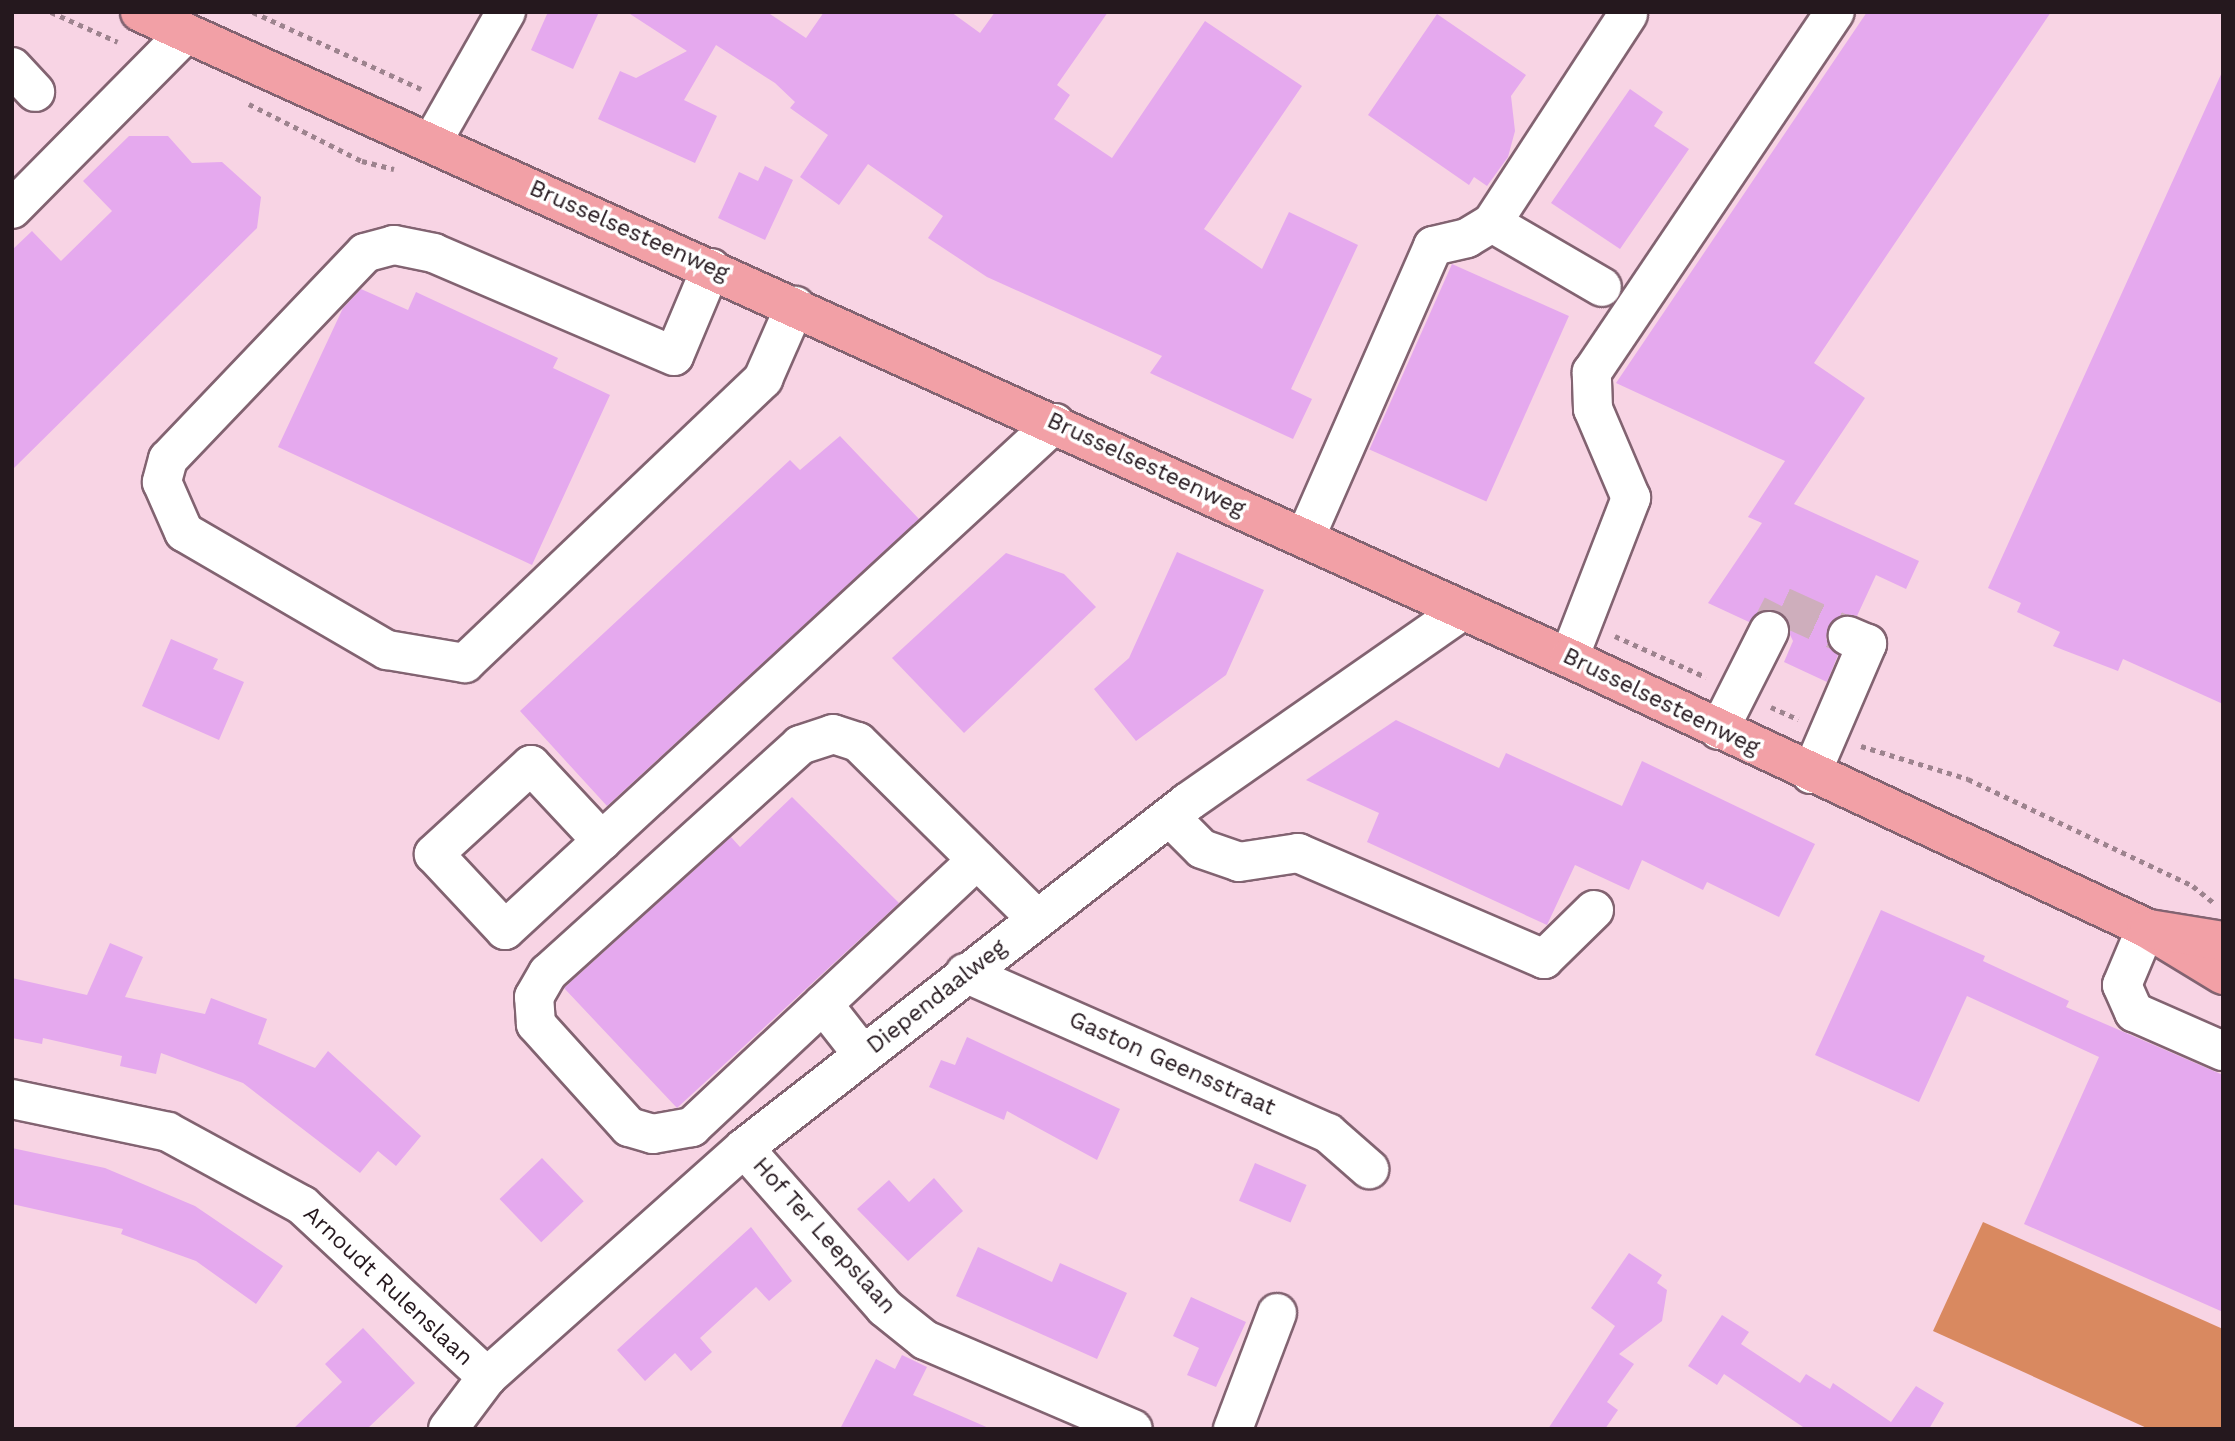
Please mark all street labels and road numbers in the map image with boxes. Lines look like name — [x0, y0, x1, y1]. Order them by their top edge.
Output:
street label: Brusselsesteenweg — [525, 175, 733, 287]
street label: Brusselsesteenweg — [1043, 407, 1249, 523]
street label: Brusselsesteenweg — [1558, 642, 1764, 762]
street label: Diependaalweg — [862, 934, 1012, 1060]
street label: Gaston Geensstraat — [1065, 1006, 1279, 1122]
street label: Hof Ter Leepslaan — [746, 1151, 902, 1321]
street label: Arnoudt Rulenslaan — [297, 1200, 479, 1372]

